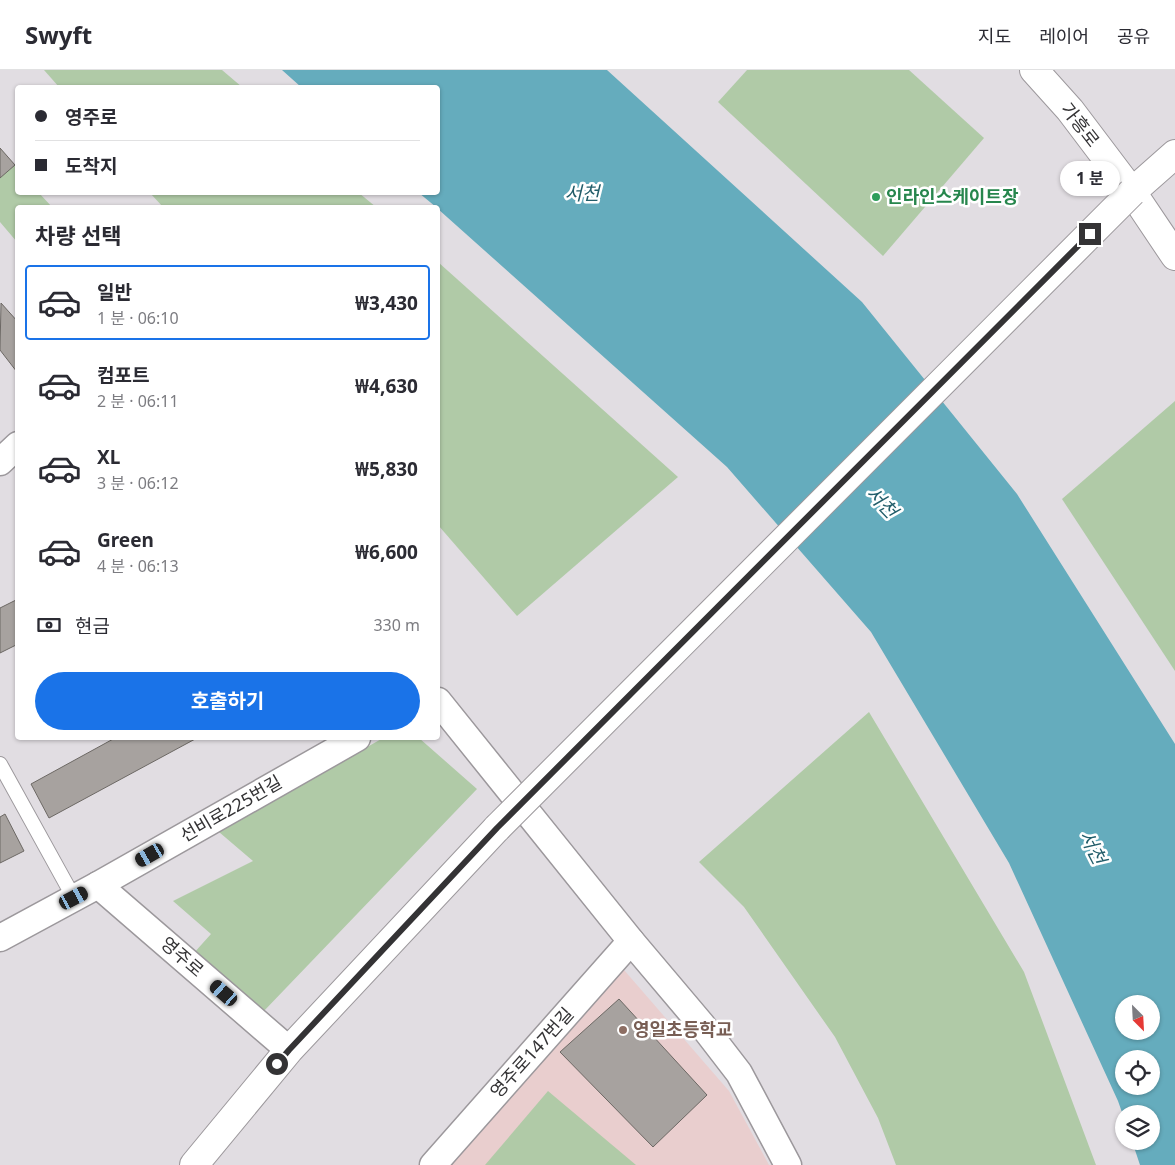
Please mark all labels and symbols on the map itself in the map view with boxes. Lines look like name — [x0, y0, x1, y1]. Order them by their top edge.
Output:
street label: 가흥로 — [1056, 97, 1106, 151]
callout: 1 분 — [1060, 161, 1120, 196]
water label: 서천 — [565, 180, 601, 206]
place label: 인라인스케이트장 — [886, 184, 1019, 208]
marker: 인라인스케이트장 — [870, 191, 882, 203]
route end — [1079, 223, 1101, 245]
water label: 서천 — [861, 480, 905, 525]
street label: 선비로225번길 — [175, 769, 286, 847]
water label: 서천 — [1073, 826, 1113, 870]
car — [133, 841, 166, 869]
car — [57, 884, 90, 912]
street label: 영주로 — [156, 931, 209, 982]
car — [207, 977, 240, 1009]
north arrow — [1115, 995, 1160, 1040]
street label: 영주로147번길 — [484, 1002, 578, 1103]
place label: 영일초등학교 — [633, 1017, 732, 1041]
marker: 영일초등학교 — [617, 1024, 629, 1036]
route start — [266, 1053, 288, 1075]

